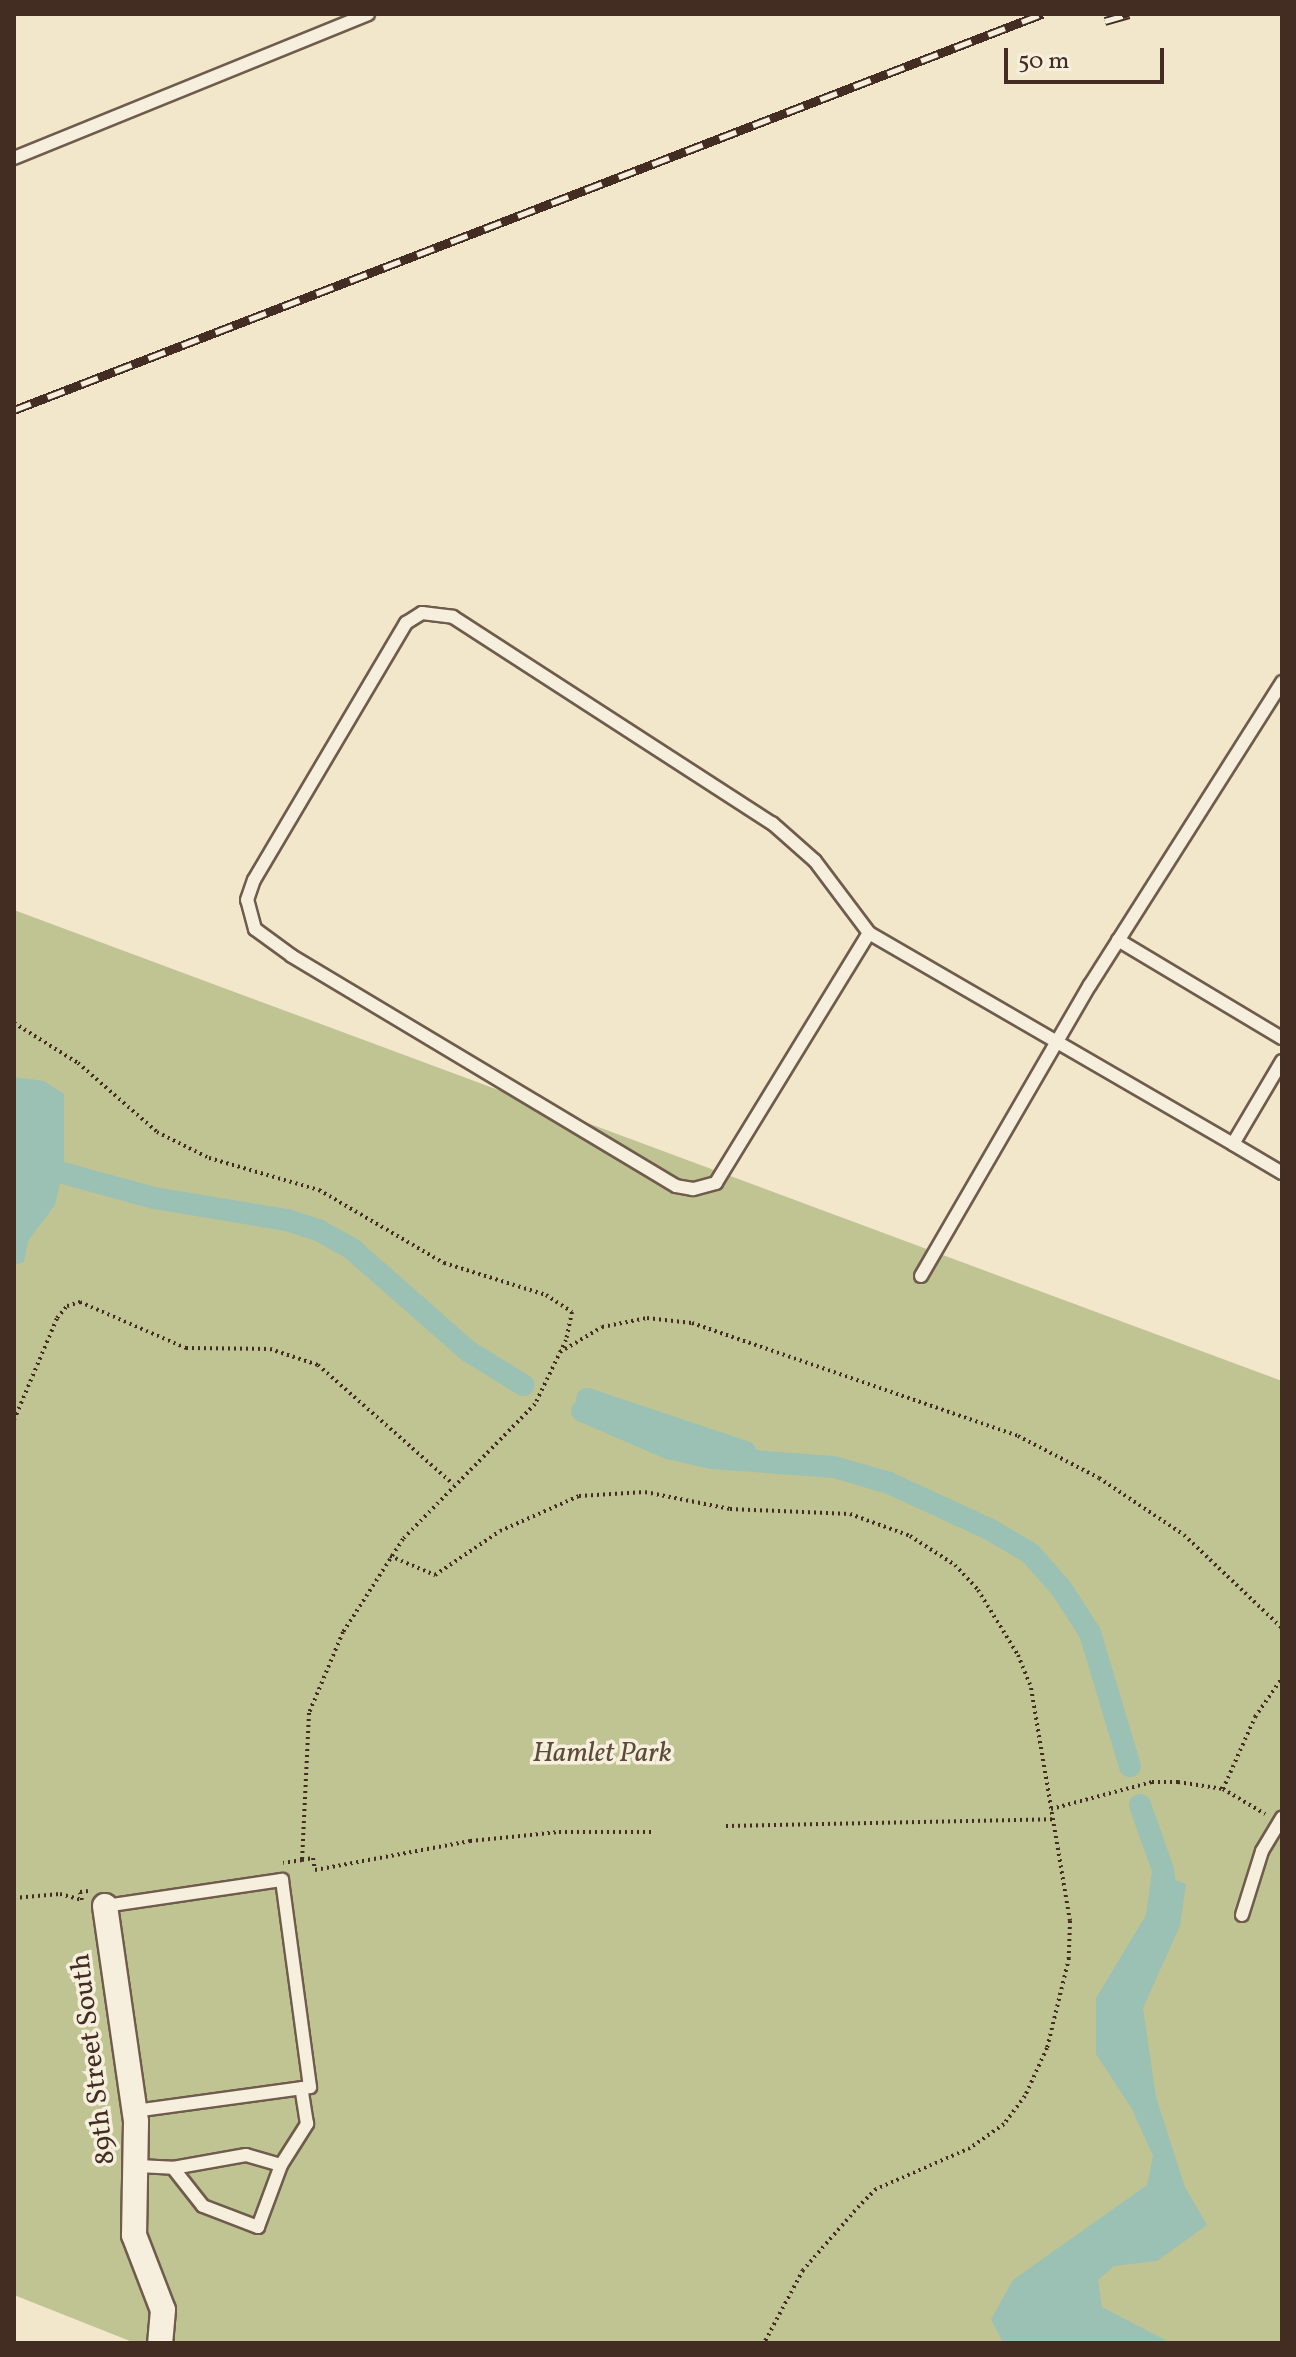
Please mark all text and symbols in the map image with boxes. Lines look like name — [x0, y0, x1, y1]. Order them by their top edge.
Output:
scale bar — [1008, 32, 1168, 82]
text: 50 m — [1018, 45, 1070, 79]
park label: Hamlet Park — [532, 1737, 672, 1771]
street label: 89th Street South — [64, 1951, 124, 2167]

